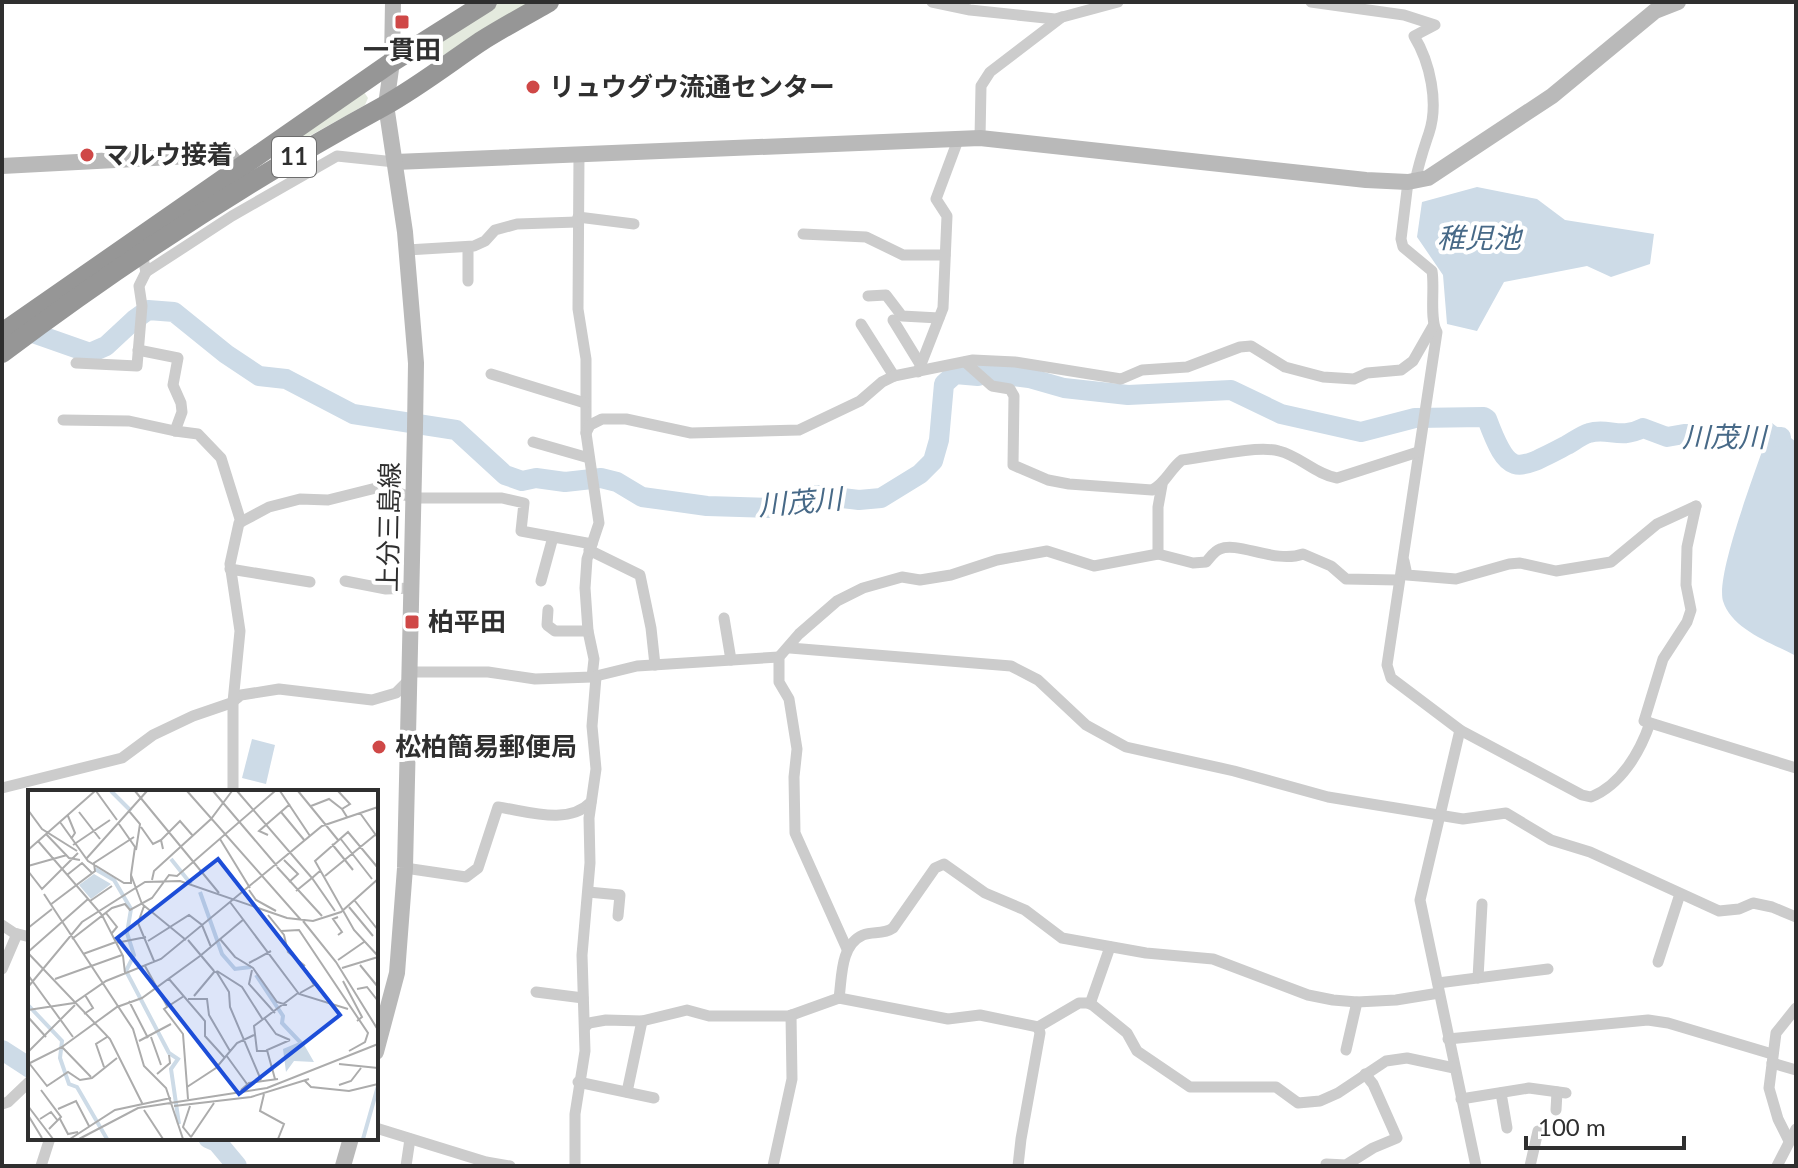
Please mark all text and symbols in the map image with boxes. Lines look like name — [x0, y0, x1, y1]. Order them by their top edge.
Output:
marker: 一貫田 — [393, 13, 411, 31]
place label: 一貫田 — [363, 33, 441, 65]
place label: リュウグウ流通センター — [549, 70, 835, 102]
marker: リュウグウ流通センター — [524, 78, 542, 96]
road number: 11 — [272, 137, 316, 177]
place label: マルウ接着 — [103, 138, 233, 170]
marker: マルウ接着 — [78, 146, 96, 164]
water label: 稚児池 — [1437, 220, 1524, 254]
water label: 川茂川 — [1682, 419, 1769, 453]
street label: 上分三島線 — [371, 462, 405, 592]
water label: 川茂川 — [757, 480, 846, 522]
place label: 柏平田 — [428, 605, 506, 637]
marker: 柏平田 — [403, 613, 421, 631]
place label: 松柏簡易郵便局 — [395, 730, 577, 762]
marker: 松柏簡易郵便局 — [370, 738, 388, 756]
inset map — [28, 790, 378, 1140]
scale bar — [1526, 1100, 1684, 1150]
text: 100 m — [1538, 1112, 1606, 1141]

